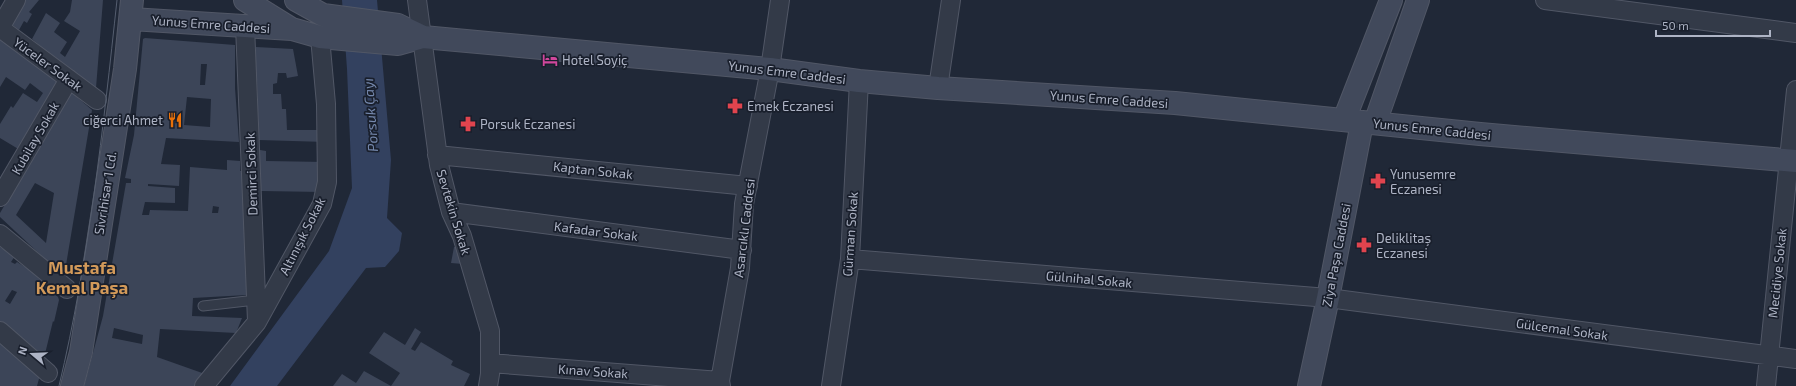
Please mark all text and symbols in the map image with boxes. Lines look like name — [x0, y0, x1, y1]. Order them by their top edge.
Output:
street label: Yunus Emre Caddesi — [151, 12, 271, 36]
scale bar — [1656, 12, 1770, 38]
text: 50 m — [1662, 18, 1689, 32]
street label: Yüceler Sokak — [11, 34, 86, 95]
hotel icon: Hotel Soyiç — [541, 51, 559, 69]
place label: Hotel Soyiç — [562, 52, 627, 69]
street label: Yunus Emre Caddesi — [727, 57, 847, 87]
water label: Porsuk Çayı — [359, 77, 382, 153]
street label: Yunus Emre Caddesi — [1049, 87, 1169, 111]
pharmacy icon: Emek Eczanesi — [726, 97, 744, 115]
place label: Emek Eczanesi — [747, 98, 834, 114]
street label: Kubilay Sokak — [8, 99, 62, 177]
restaurant icon: ciğerci Ahmet — [166, 111, 184, 129]
place label: ciğerci Ahmet — [83, 112, 163, 128]
pharmacy icon: Porsuk Eczanesi — [459, 115, 477, 133]
street label: Yunus Emre Caddesi — [1372, 115, 1492, 143]
place label: Porsuk Eczanesi — [480, 116, 575, 132]
street label: Demirci Sokak — [242, 132, 260, 216]
street label: Sivrihisar 1 Cd. — [91, 150, 119, 236]
street label: Kaptan Sokak — [552, 158, 634, 182]
place label: Yunusemre Eczanesi — [1390, 166, 1456, 197]
street label: Sevtekin Sokak — [433, 167, 475, 257]
pharmacy icon: Yunusemre Eczanesi — [1369, 172, 1387, 190]
street label: Asarcıklı Caddesi — [730, 178, 758, 278]
street label: Gürman Sokak — [839, 191, 861, 277]
street label: Altınışık Sokak — [276, 194, 330, 278]
street label: Ziya Paşa Caddesi — [1318, 202, 1355, 308]
street label: Kafadar Sokak — [553, 218, 639, 244]
street label: Mecidiye Sokak — [1764, 227, 1790, 319]
place label: Deliklitaş Eczanesi — [1376, 230, 1431, 261]
pharmacy icon: Deliklitaş Eczanesi — [1355, 236, 1373, 254]
district label: Mustafa Kemal Paşa — [36, 257, 128, 299]
street label: Gülnihal Sokak — [1045, 267, 1133, 291]
street label: Gülcemal Sokak — [1515, 315, 1609, 343]
north arrow — [12, 334, 52, 374]
text: N — [15, 345, 30, 356]
street label: Kınav Sokak — [557, 361, 629, 381]

